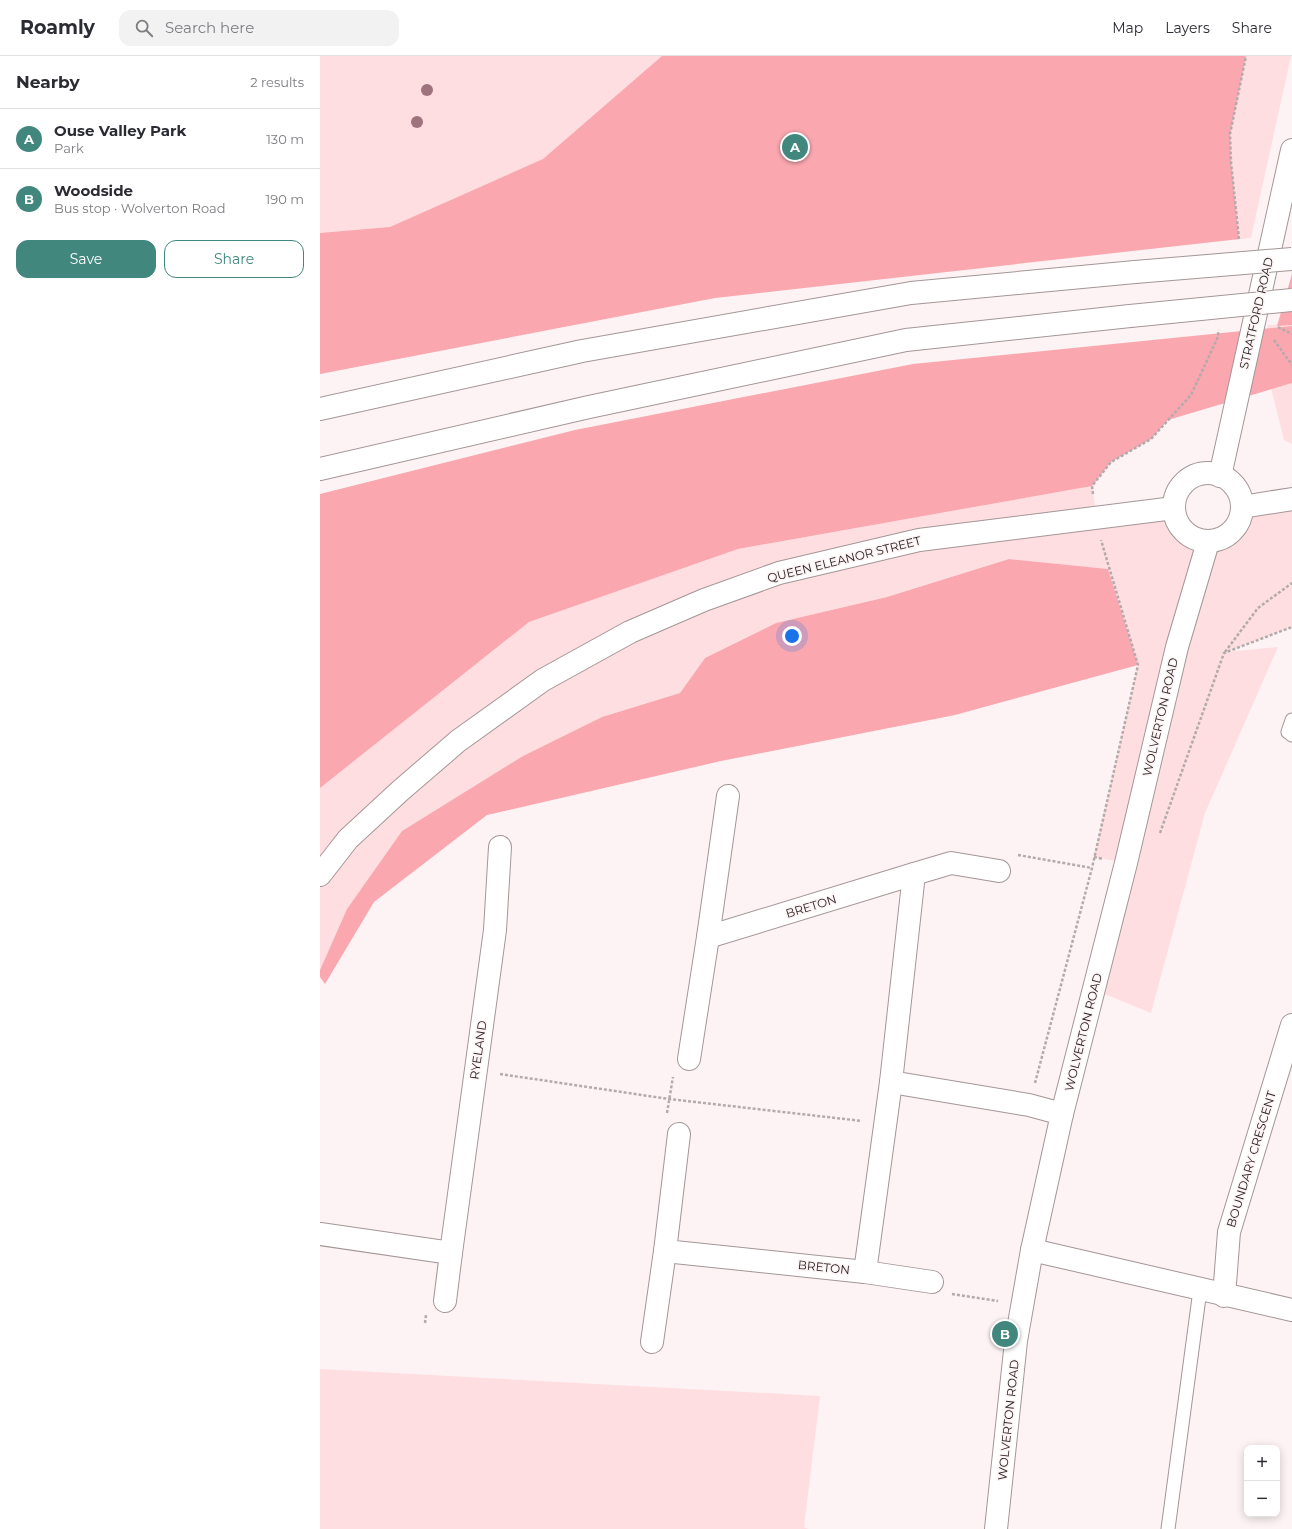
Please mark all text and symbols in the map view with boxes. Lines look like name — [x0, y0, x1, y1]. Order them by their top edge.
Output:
search box — [119, 10, 399, 46]
text: Roamly — [20, 16, 95, 39]
icon: search — [133, 17, 155, 39]
text: Search here — [165, 18, 254, 37]
text: Map — [1112, 19, 1143, 37]
text: Layers — [1165, 19, 1210, 37]
text: Share — [1232, 19, 1272, 37]
text: Nearby — [16, 72, 80, 92]
text: 2 results — [250, 74, 304, 90]
text: Ouse Valley Park — [54, 121, 186, 140]
text: A — [24, 131, 34, 147]
text: 130 m — [266, 131, 304, 147]
pin: A — [782, 132, 808, 162]
text: Park — [54, 140, 84, 156]
text: Woodside — [54, 181, 133, 200]
text: B — [24, 191, 34, 207]
text: 190 m — [266, 191, 304, 207]
text: Bus stop · Wolverton Road — [54, 200, 226, 216]
button: Save — [16, 240, 156, 278]
button: Share — [164, 240, 304, 278]
street label: STRATFORD ROAD — [1236, 256, 1276, 370]
street label: QUEEN ELEANOR STREET — [766, 533, 922, 585]
your location — [782, 626, 802, 646]
street label: WOLVERTON ROAD — [1139, 656, 1181, 778]
street label: BRETON — [784, 891, 838, 921]
street label: WOLVERTON ROAD — [1061, 971, 1105, 1093]
street label: RYELAND — [466, 1019, 490, 1080]
street label: BOUNDARY CRESCENT — [1223, 1089, 1279, 1229]
street label: BRETON — [797, 1257, 851, 1277]
pin: B — [992, 1319, 1018, 1349]
street label: WOLVERTON ROAD — [994, 1359, 1022, 1481]
map controls — [1244, 1445, 1280, 1517]
button: + — [1244, 1445, 1280, 1481]
button: − — [1244, 1481, 1280, 1517]

